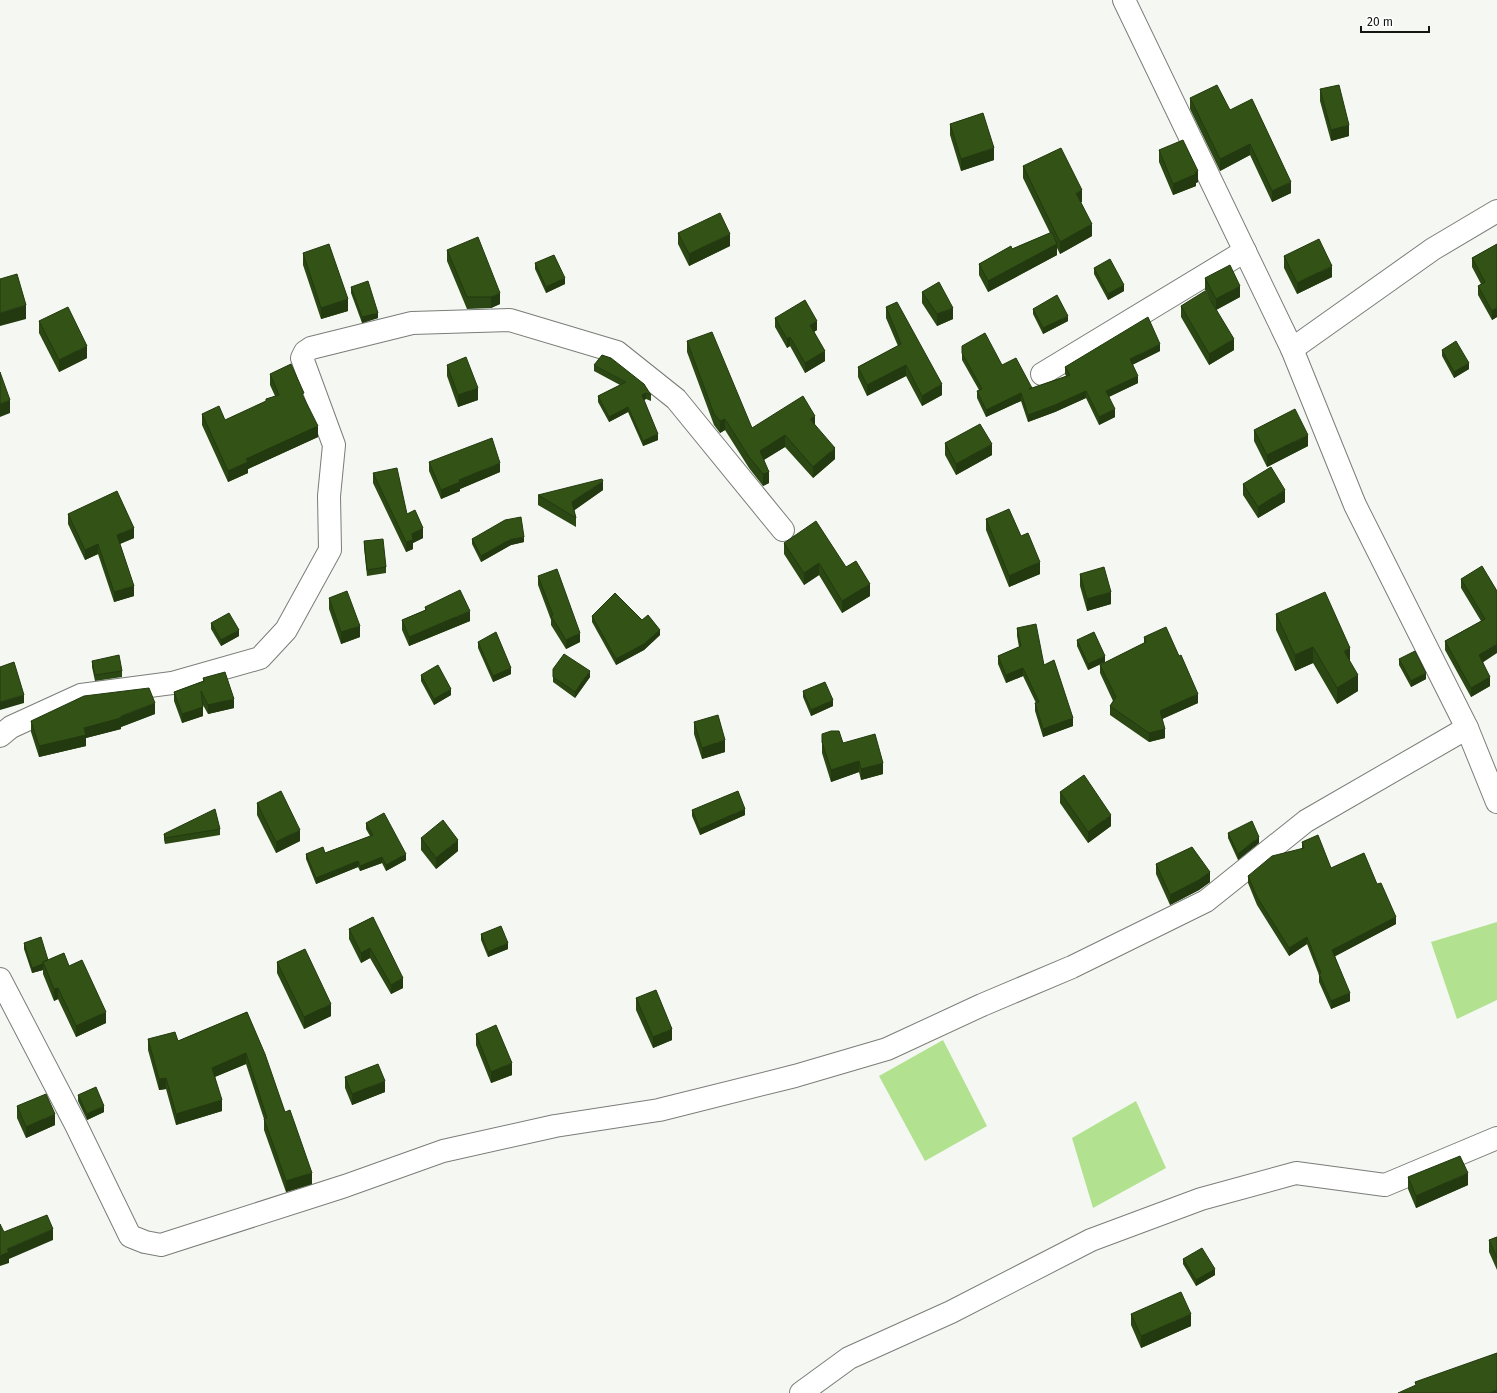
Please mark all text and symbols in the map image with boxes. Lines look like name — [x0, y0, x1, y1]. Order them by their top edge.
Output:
scale bar — [1361, 8, 1429, 34]
text: 20 m — [1367, 15, 1393, 29]

